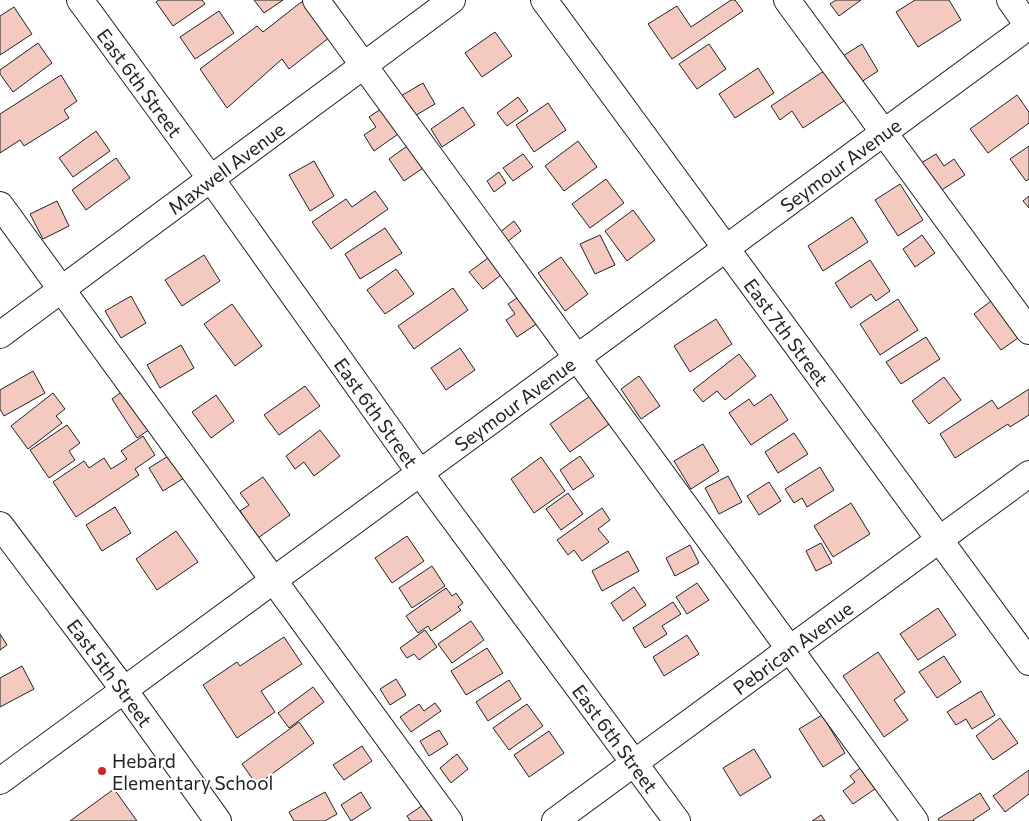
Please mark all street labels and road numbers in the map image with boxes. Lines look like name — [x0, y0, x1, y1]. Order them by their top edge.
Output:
street label: East 6th Street — [93, 24, 188, 141]
street label: Seymour Avenue — [775, 113, 905, 216]
street label: Maxwell Avenue — [163, 117, 289, 218]
street label: East 7th Street — [740, 273, 834, 390]
street label: Seymour Avenue — [450, 352, 579, 455]
street label: East 6th Street — [330, 353, 424, 472]
street label: Pebrican Avenue — [728, 596, 857, 699]
street label: East 5th Street — [63, 614, 158, 731]
street label: East 6th Street — [568, 679, 663, 797]

